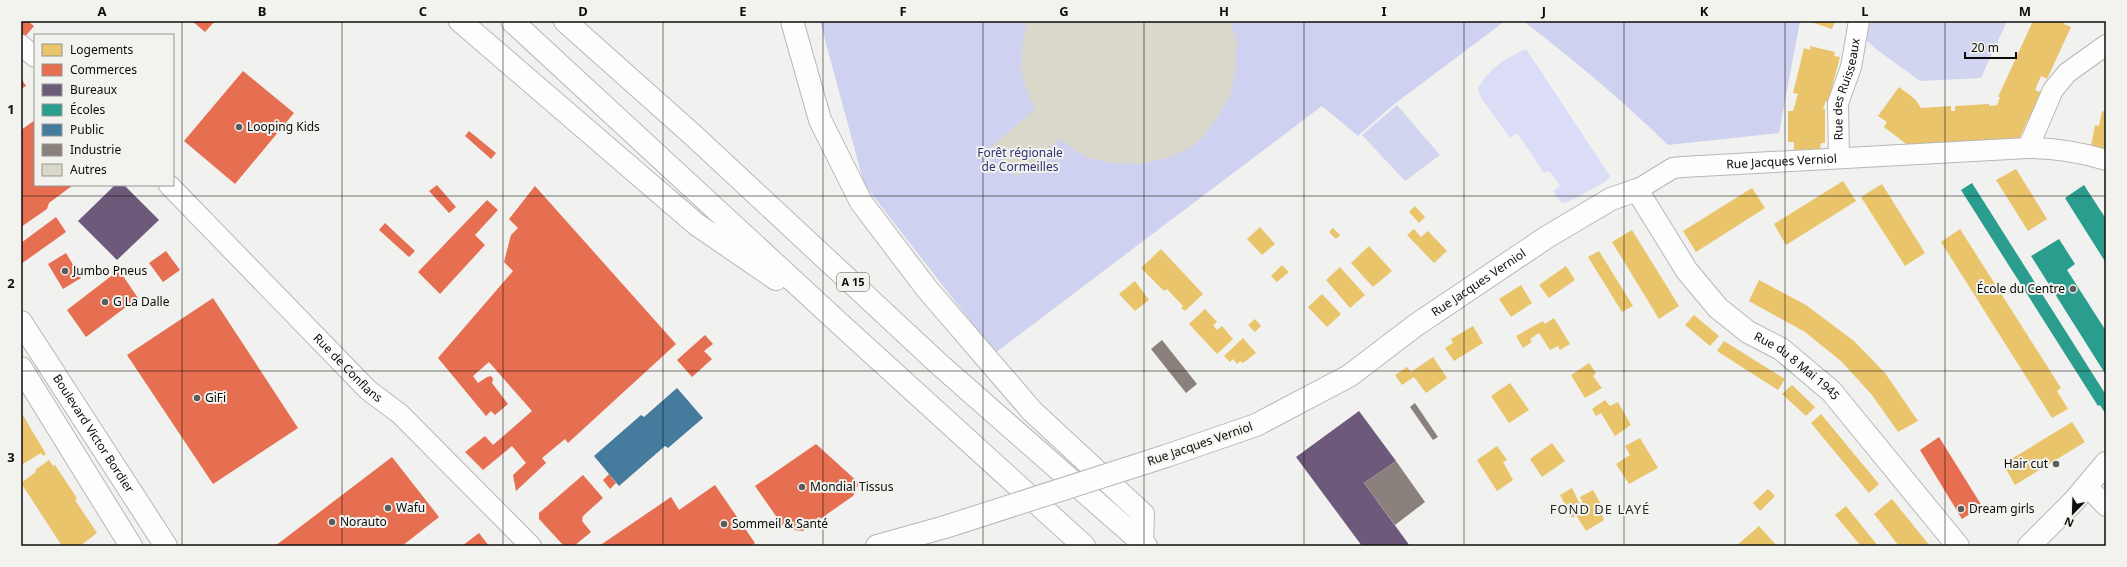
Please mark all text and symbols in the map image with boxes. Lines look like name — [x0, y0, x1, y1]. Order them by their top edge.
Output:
text: A — [98, 2, 107, 20]
text: B — [258, 2, 266, 20]
text: C — [419, 2, 427, 20]
text: D — [578, 2, 588, 20]
text: E — [739, 2, 747, 20]
text: F — [899, 2, 907, 20]
text: G — [1059, 2, 1069, 20]
text: H — [1219, 2, 1229, 20]
text: I — [1381, 2, 1387, 20]
text: J — [1541, 2, 1546, 20]
text: K — [1700, 2, 1709, 20]
text: L — [1861, 2, 1869, 20]
text: M — [2019, 2, 2031, 20]
legend — [34, 34, 174, 186]
scale bar — [1965, 34, 2016, 60]
street label: Rue des Ruisseaux — [1829, 36, 1864, 140]
text: 20 m — [1971, 39, 1999, 56]
text: Logements — [70, 41, 133, 58]
text: Commerces — [70, 61, 137, 78]
text: Bureaux — [70, 81, 118, 98]
text: 1 — [7, 100, 15, 118]
text: Écoles — [70, 101, 106, 118]
place label: Looping Kids — [247, 118, 320, 135]
text: Public — [70, 121, 104, 138]
marker: Looping Kids — [234, 122, 244, 132]
text: Industrie — [70, 141, 121, 158]
park label: Forêt régionale de Cormeilles — [977, 144, 1063, 175]
street label: Rue Jacques Verniol — [1726, 150, 1837, 173]
text: Autres — [70, 161, 107, 178]
street label: Rue Jacques Verniol — [1428, 245, 1529, 320]
place label: Jumbo Pneus — [72, 262, 148, 279]
marker: Jumbo Pneus — [60, 266, 70, 276]
road number: A 15 — [837, 273, 869, 291]
text: 2 — [7, 274, 15, 292]
place label: École du Centre — [1977, 280, 2065, 297]
marker: École du Centre — [2068, 284, 2078, 294]
place label: G La Dalle — [113, 293, 170, 310]
marker: G La Dalle — [100, 297, 110, 307]
street label: Rue du 8 Mai 1945 — [1751, 328, 1844, 403]
street label: Rue de Conflans — [310, 330, 386, 406]
street label: Boulevard Victor Bordier — [49, 371, 138, 496]
place label: GiFi — [205, 389, 226, 406]
marker: GiFi — [192, 393, 202, 403]
street label: Rue Jacques Verniol — [1145, 417, 1255, 470]
text: 3 — [7, 448, 15, 466]
place label: Hair cut — [2004, 455, 2049, 472]
marker: Hair cut — [2051, 459, 2061, 469]
place label: Mondial Tissus — [810, 478, 894, 495]
marker: Mondial Tissus — [797, 482, 807, 492]
north arrow — [2053, 493, 2093, 533]
place label: Wafu — [396, 499, 425, 516]
district label: FOND DE LAYÉ — [1550, 500, 1650, 518]
place label: Dream girls — [1969, 500, 2035, 517]
marker: Wafu — [383, 503, 393, 513]
marker: Dream girls — [1956, 504, 1966, 514]
place label: Norauto — [340, 513, 387, 530]
text: N — [2062, 514, 2076, 531]
place label: Sommeil & Santé — [732, 515, 828, 532]
marker: Norauto — [327, 517, 337, 527]
marker: Sommeil & Santé — [719, 519, 729, 529]

